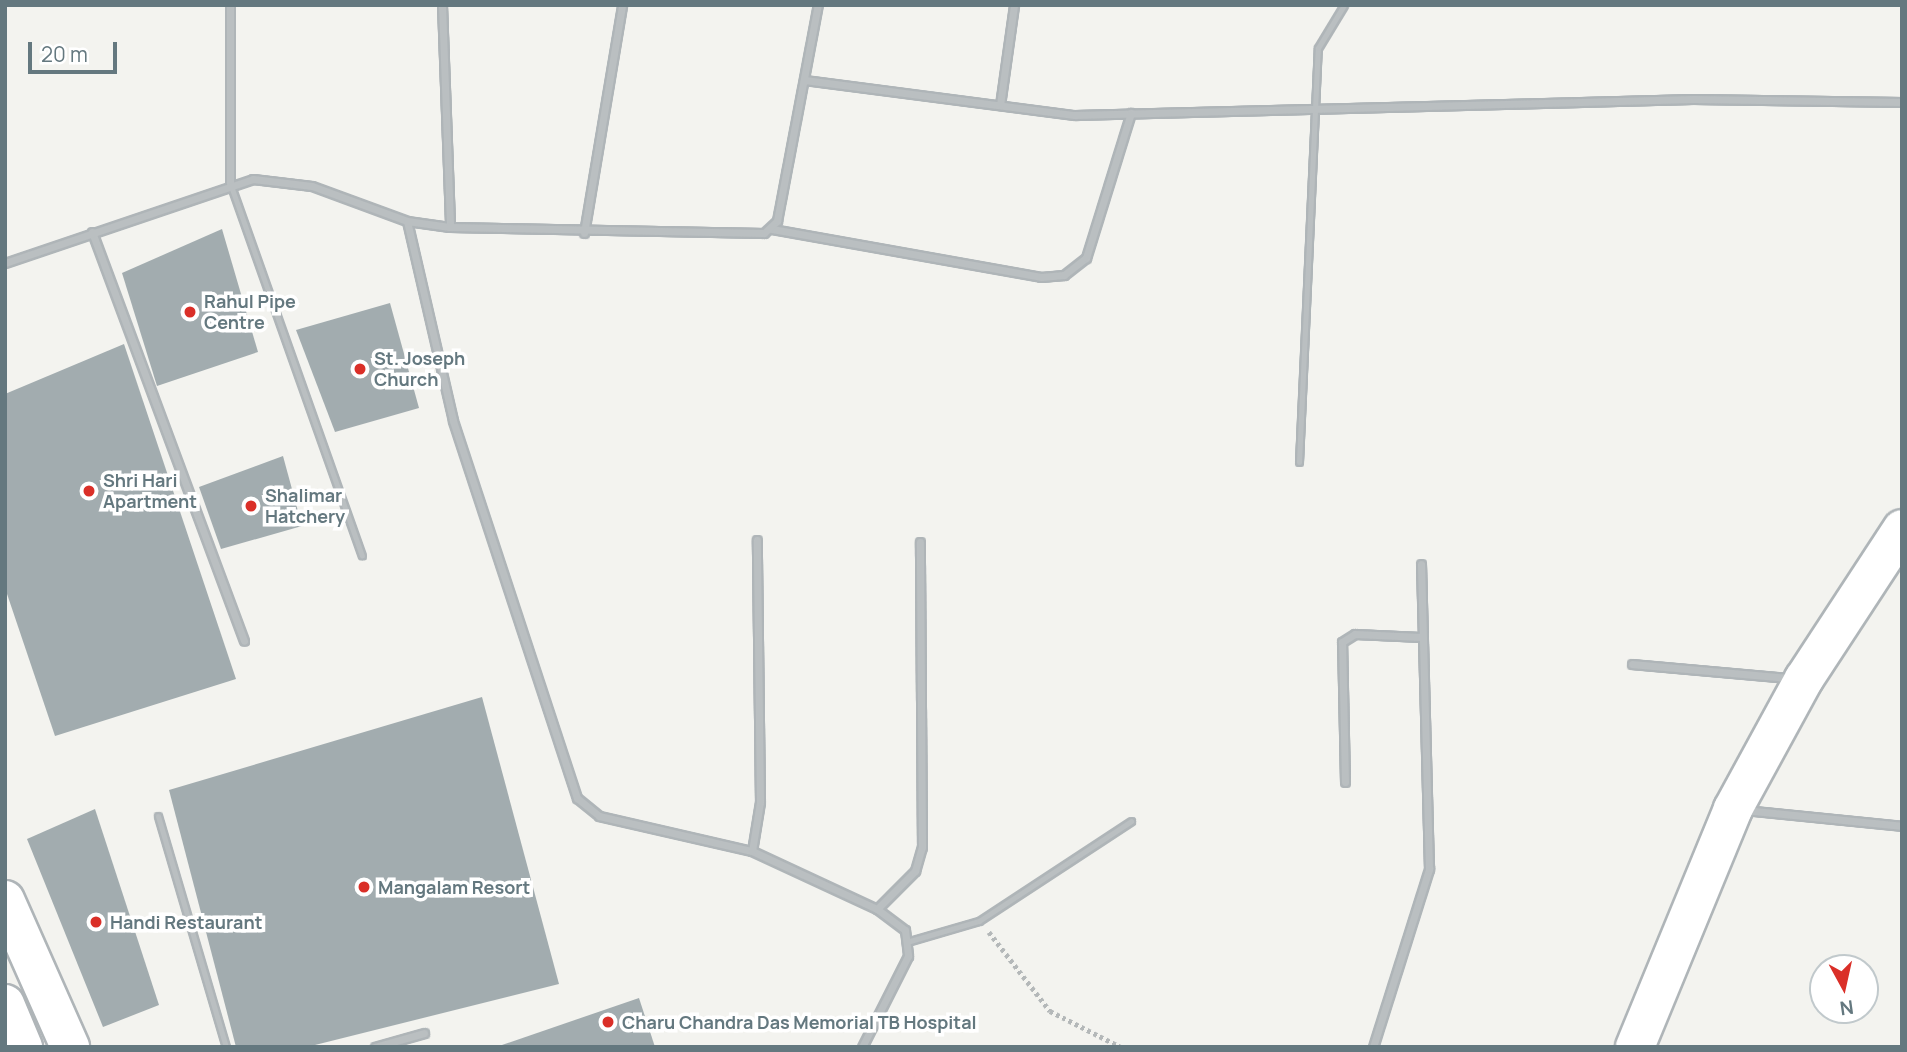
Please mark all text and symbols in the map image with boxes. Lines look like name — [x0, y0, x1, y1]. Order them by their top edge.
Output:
scale bar — [32, 28, 121, 72]
text: 20 m — [41, 40, 88, 68]
place label: Rahul Pipe Centre — [204, 291, 296, 334]
marker: Rahul Pipe Centre — [182, 304, 198, 320]
place label: St. Joseph Church — [374, 348, 465, 390]
marker: St. Joseph Church — [352, 361, 368, 377]
place label: Shri Hari Apartment — [103, 470, 197, 512]
marker: Shri Hari Apartment — [81, 483, 97, 499]
place label: Shalimar Hatchery — [265, 485, 345, 528]
marker: Shalimar Hatchery — [243, 498, 259, 514]
place label: Mangalam Resort — [378, 876, 530, 898]
marker: Mangalam Resort — [356, 879, 372, 895]
place label: Handi Restaurant — [110, 911, 262, 933]
marker: Handi Restaurant — [88, 914, 104, 930]
north arrow — [1809, 954, 1879, 1024]
text: N — [1838, 994, 1855, 1022]
place label: Charu Chandra Das Memorial TB Hospital — [622, 1011, 977, 1033]
marker: Charu Chandra Das Memorial TB Hospital — [600, 1014, 616, 1030]

